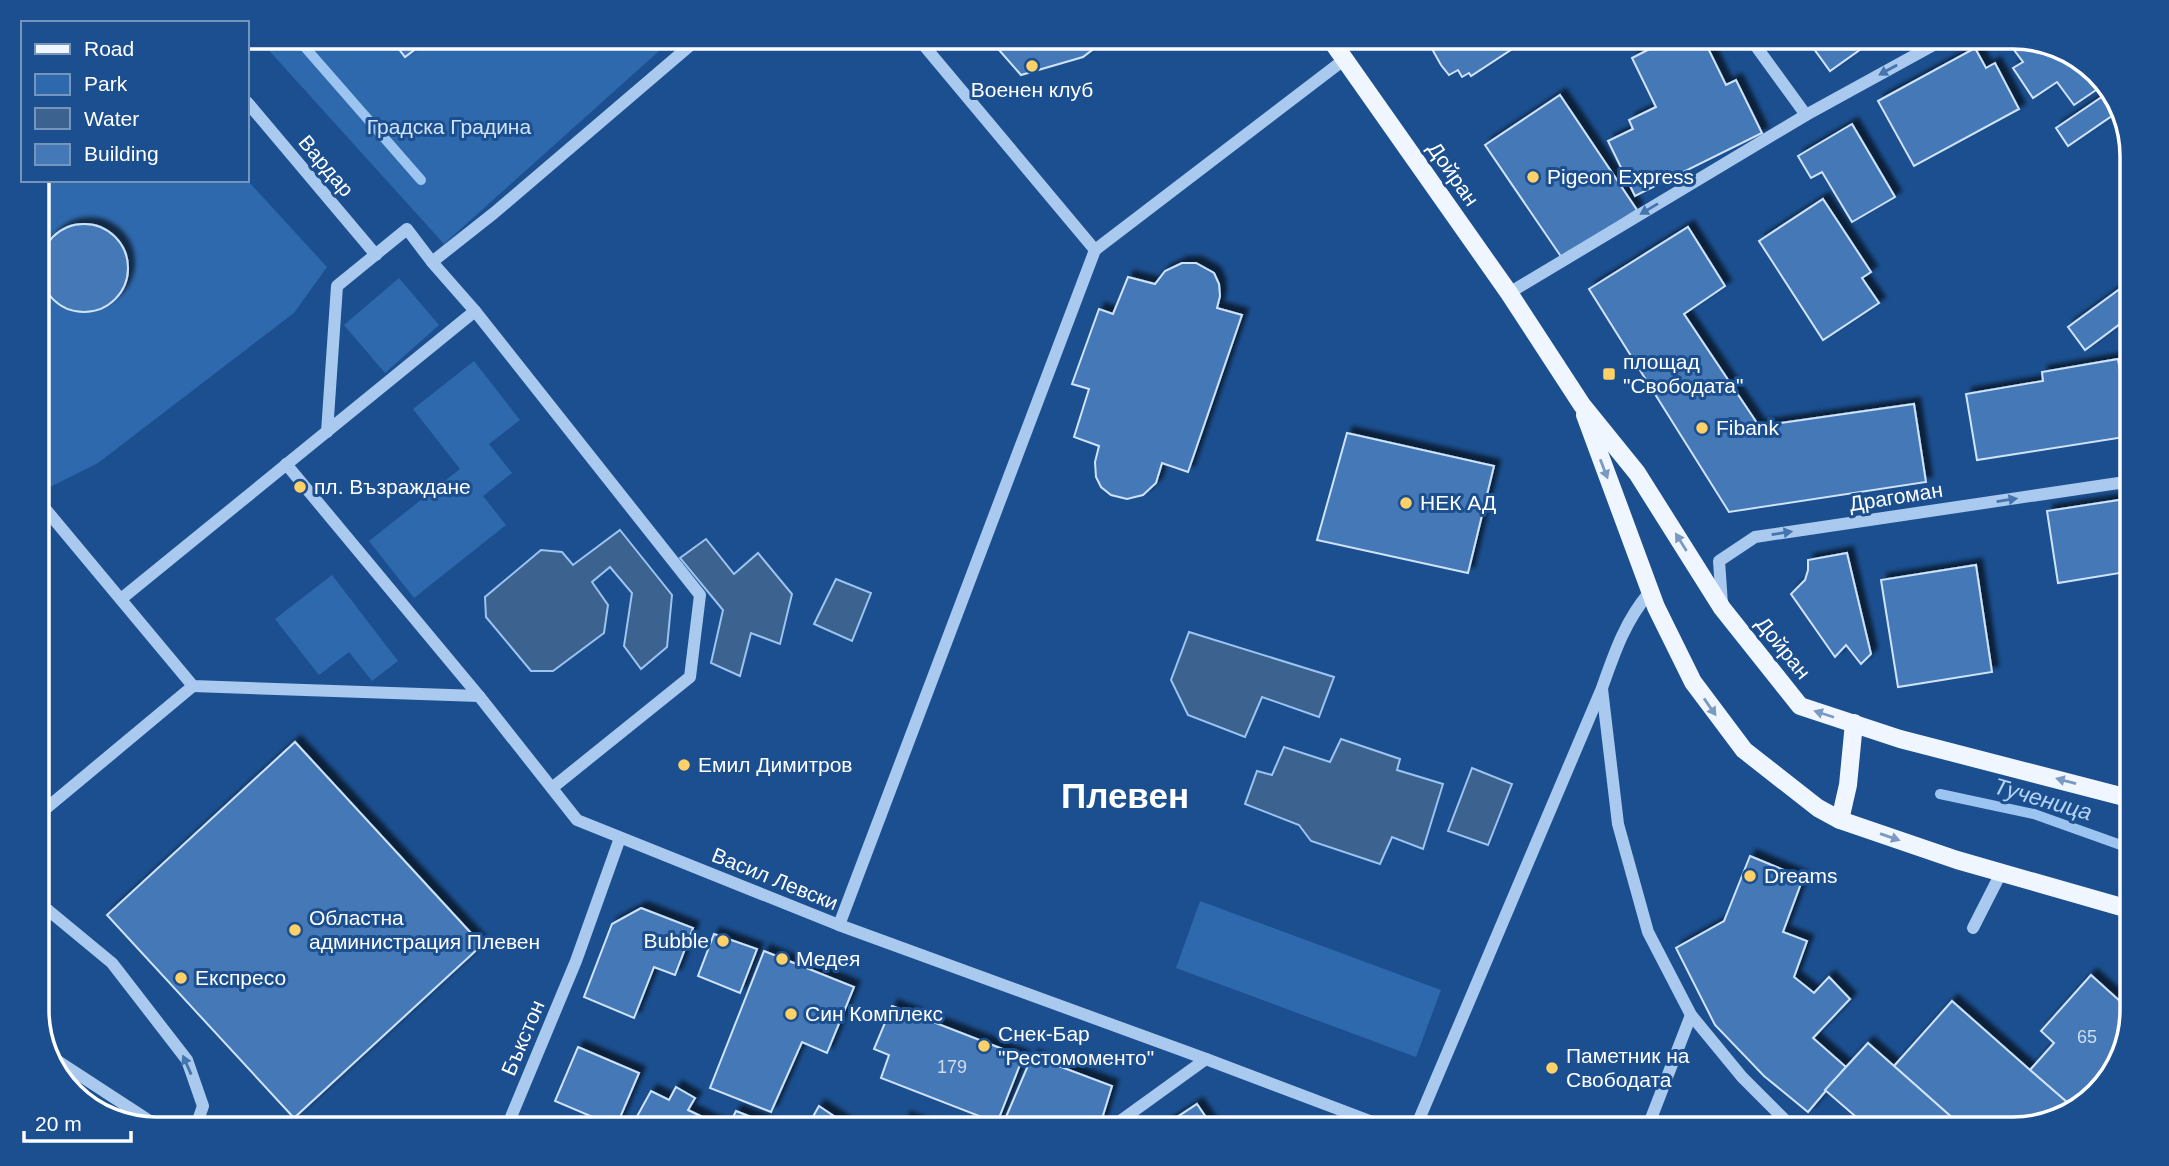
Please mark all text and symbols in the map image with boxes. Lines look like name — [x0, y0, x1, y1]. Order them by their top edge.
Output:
legend — [21, 21, 248, 182]
text: Road — [84, 37, 134, 60]
marker: Военен клуб — [1024, 58, 1040, 74]
one-way arrow — [1878, 64, 1898, 76]
text: Park — [84, 72, 128, 95]
place label: Военен клуб — [971, 78, 1093, 101]
text: Water — [84, 107, 139, 130]
park label: Градска Градина — [367, 115, 531, 138]
street label: Вардар — [294, 131, 358, 201]
street label: Дойран — [1423, 137, 1484, 210]
text: Building — [84, 142, 159, 165]
place label: Pigeon Express — [1547, 165, 1694, 188]
marker: Pigeon Express — [1525, 169, 1541, 185]
one-way arrow — [1640, 203, 1659, 215]
place label: площад "Свободата" — [1623, 350, 1743, 397]
marker: площад "Свободата" — [1601, 366, 1617, 382]
place label: Fibank — [1716, 416, 1780, 439]
marker: Fibank — [1694, 420, 1710, 436]
one-way arrow — [1598, 459, 1609, 480]
place label: пл. Възраждане — [314, 475, 471, 498]
street label: Драгоман — [1848, 478, 1944, 515]
marker: пл. Възраждане — [292, 479, 308, 495]
place label: НЕК АД — [1420, 491, 1496, 514]
one-way arrow — [1996, 494, 2018, 505]
marker: НЕК АД — [1398, 495, 1414, 511]
one-way arrow — [1771, 527, 1793, 538]
one-way arrow — [1675, 533, 1688, 552]
street label: Дойран — [1752, 612, 1815, 683]
one-way arrow — [1703, 698, 1717, 716]
one-way arrow — [1813, 708, 1834, 719]
place label: Емил Димитров — [698, 753, 853, 776]
marker: Емил Димитров — [676, 757, 692, 773]
water label: Тученица — [1991, 773, 2095, 825]
one-way arrow — [2055, 775, 2077, 786]
district label: Плевен — [1061, 776, 1189, 815]
one-way arrow — [1880, 832, 1901, 843]
street label: Васил Левски — [709, 843, 842, 914]
place label: Dreams — [1764, 864, 1838, 887]
marker: Dreams — [1742, 868, 1758, 884]
place label: Областна администрация Плевен — [309, 906, 540, 953]
marker: Областна администрация Плевен — [287, 922, 303, 938]
place label: Bubble — [644, 929, 709, 952]
marker: Bubble — [715, 933, 731, 949]
place label: Медея — [796, 947, 860, 970]
marker: Медея — [774, 951, 790, 967]
place label: Експресо — [195, 966, 286, 989]
marker: Експресо — [173, 970, 189, 986]
street label: Бъкстон — [496, 997, 549, 1079]
place label: Син Комплекс — [805, 1002, 943, 1025]
marker: Син Комплекс — [783, 1006, 799, 1022]
place label: Снек-Бар "Рестомоменто" — [998, 1022, 1154, 1069]
house number: 65 — [2077, 1027, 2097, 1047]
marker: Снек-Бар "Рестомоменто" — [976, 1038, 992, 1054]
place label: Паметник на Свободата — [1566, 1044, 1690, 1091]
one-way arrow — [181, 1055, 193, 1075]
house number: 179 — [937, 1057, 967, 1077]
marker: Паметник на Свободата — [1544, 1060, 1560, 1076]
scale bar — [24, 1100, 131, 1144]
text: 20 m — [35, 1112, 82, 1135]

